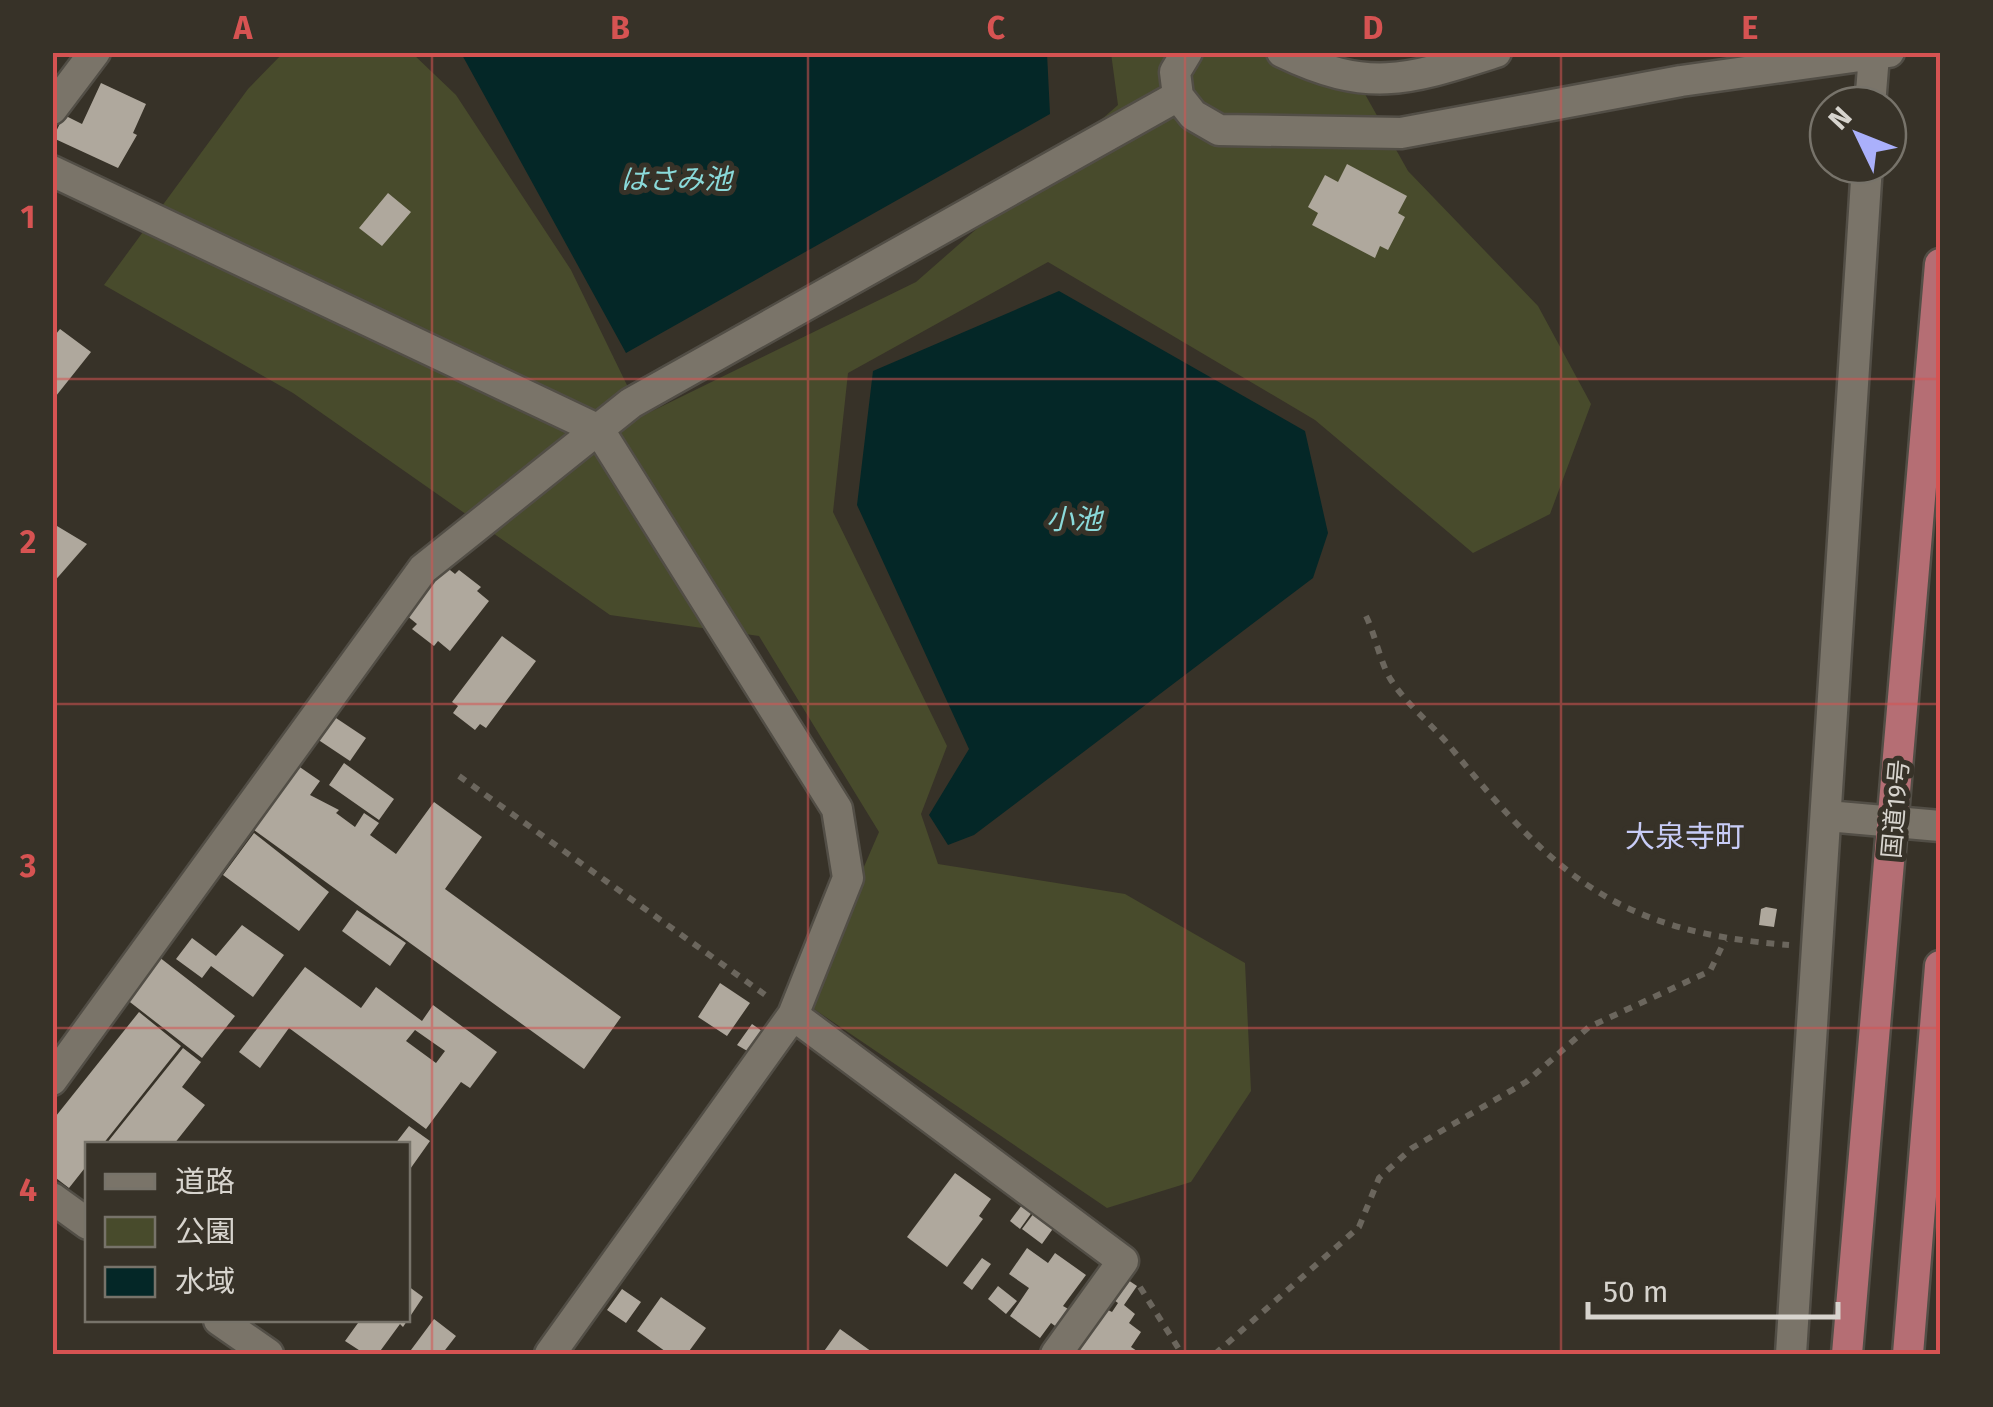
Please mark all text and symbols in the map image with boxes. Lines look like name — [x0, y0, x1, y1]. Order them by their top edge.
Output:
text: A — [233, 9, 254, 47]
text: B — [610, 9, 630, 47]
text: C — [987, 9, 1006, 47]
text: D — [1363, 9, 1383, 47]
text: E — [1742, 9, 1758, 47]
north arrow — [1808, 85, 1908, 185]
text: N — [1822, 100, 1858, 136]
water label: はさみ池 — [620, 163, 735, 196]
text: 1 — [21, 198, 35, 236]
water label: 小池 — [1046, 503, 1105, 536]
text: 2 — [20, 523, 36, 561]
street label: 国道19号 — [1877, 758, 1915, 860]
district label: 大泉寺町 — [1625, 819, 1745, 855]
text: 3 — [19, 847, 36, 885]
legend — [85, 1142, 410, 1322]
text: 道路 — [175, 1164, 235, 1200]
text: 4 — [19, 1171, 37, 1209]
text: 公園 — [175, 1214, 235, 1250]
scale bar — [1588, 1257, 1838, 1319]
text: 水域 — [175, 1264, 235, 1300]
text: 50 m — [1603, 1274, 1668, 1310]

